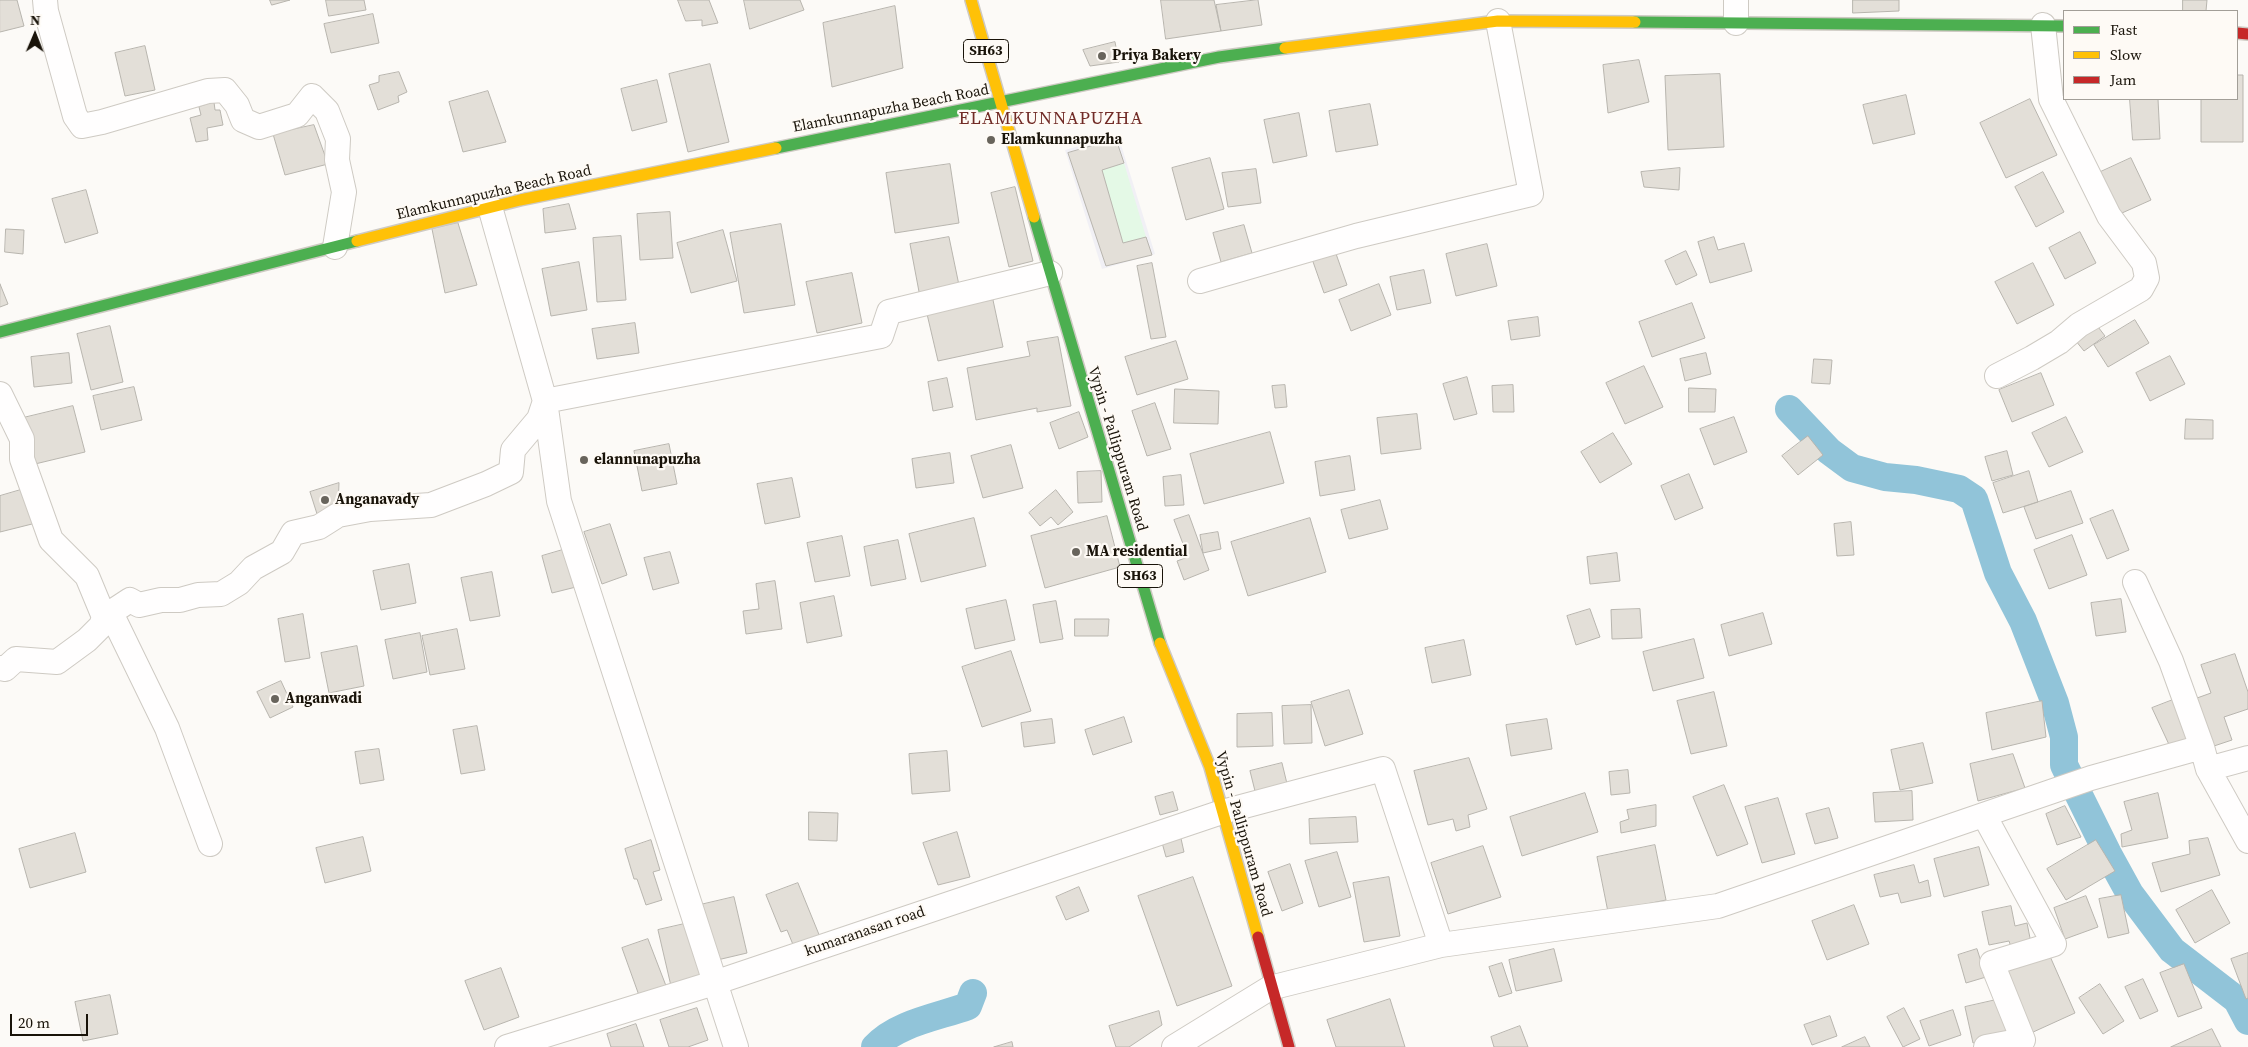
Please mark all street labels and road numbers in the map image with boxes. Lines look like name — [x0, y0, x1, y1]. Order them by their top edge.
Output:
road number: SH63 — [964, 40, 1008, 62]
street label: Elamkunnapuzha Beach Road — [791, 81, 991, 137]
street label: Elamkunnapuzha Beach Road — [395, 162, 593, 224]
street label: Vypin - Pallippuram Road — [1083, 364, 1151, 534]
road number: SH63 — [1118, 564, 1162, 588]
street label: Vypin - Pallippuram Road — [1211, 749, 1275, 919]
street label: kumaranasan road — [803, 903, 927, 961]

